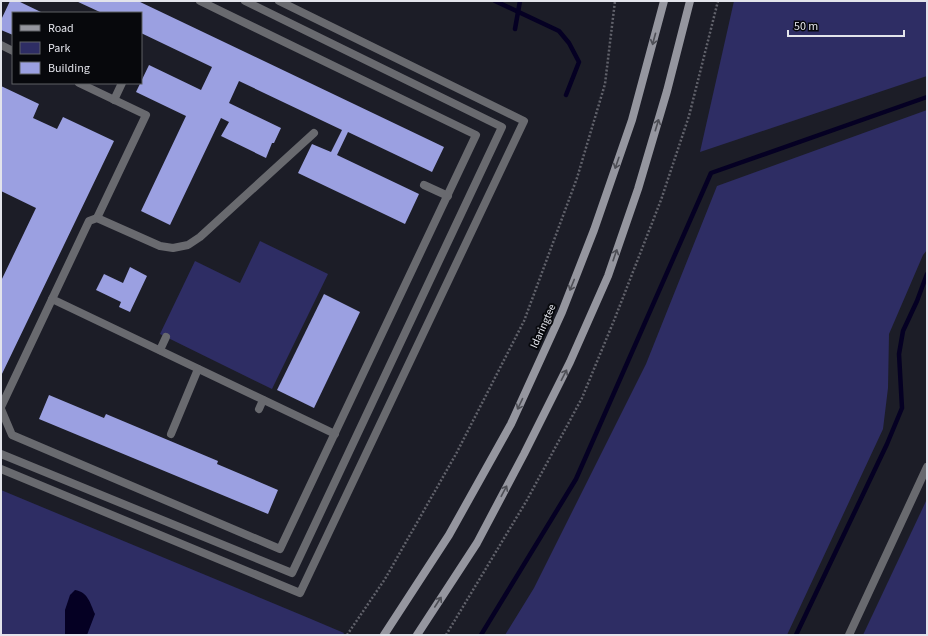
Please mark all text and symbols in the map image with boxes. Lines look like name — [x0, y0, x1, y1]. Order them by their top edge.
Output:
legend — [12, 12, 142, 84]
scale bar — [788, 12, 904, 38]
text: 50 m — [794, 18, 818, 35]
text: Road — [48, 20, 74, 37]
one-way arrow — [650, 32, 657, 45]
text: Park — [48, 40, 70, 57]
text: Building — [48, 60, 90, 77]
one-way arrow — [654, 118, 661, 131]
one-way arrow — [613, 157, 620, 170]
one-way arrow — [611, 250, 619, 262]
one-way arrow — [568, 279, 576, 291]
street label: Idaringtee — [527, 301, 560, 351]
one-way arrow — [560, 369, 568, 381]
one-way arrow — [516, 398, 523, 410]
one-way arrow — [501, 485, 509, 497]
one-way arrow — [434, 597, 442, 608]

